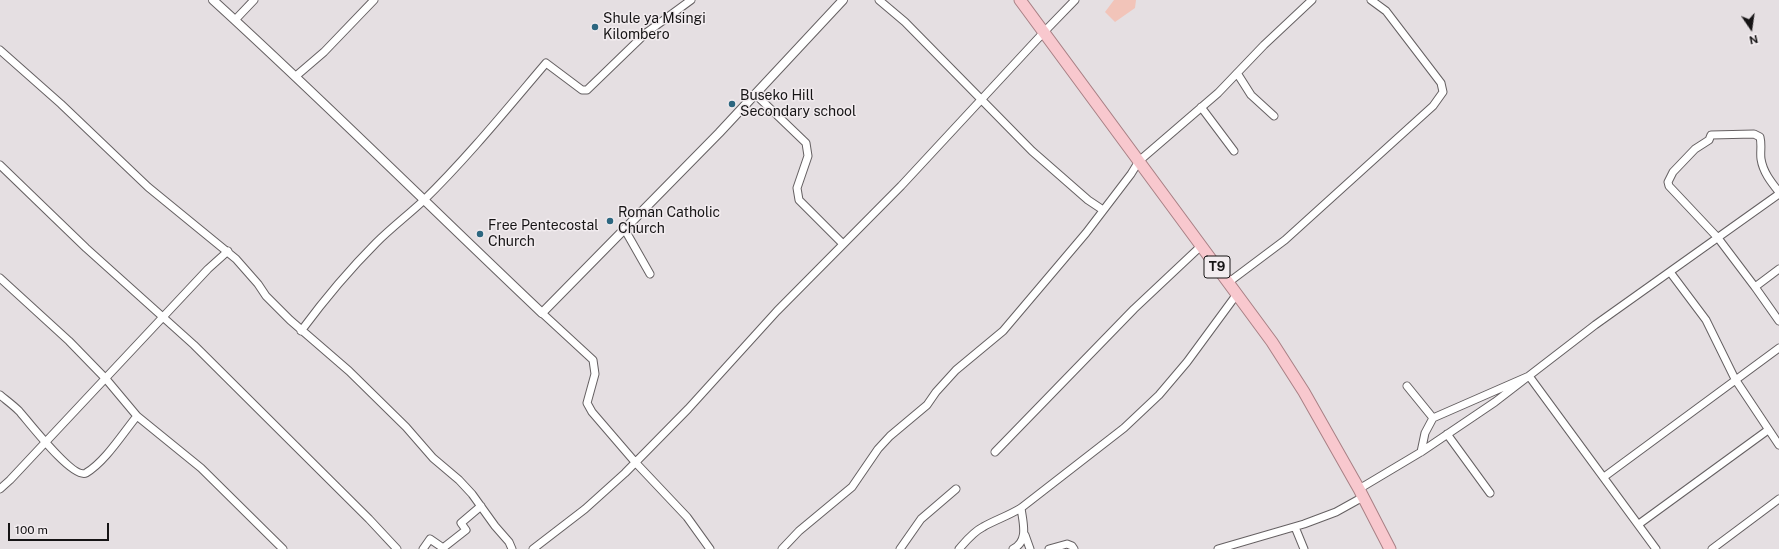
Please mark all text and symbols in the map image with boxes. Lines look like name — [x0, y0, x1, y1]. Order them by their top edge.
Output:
north arrow — [1731, 8, 1771, 48]
place label: Shule ya Msingi Kilombero — [603, 11, 706, 44]
marker: Shule ya Msingi Kilombero — [590, 22, 600, 32]
text: N — [1748, 33, 1759, 47]
place label: Buseko Hill Secondary school — [740, 88, 856, 120]
marker: Buseko Hill Secondary school — [727, 99, 737, 109]
place label: Roman Catholic Church — [618, 205, 720, 238]
marker: Roman Catholic Church — [605, 216, 615, 226]
place label: Free Pentecostal Church — [488, 218, 598, 250]
marker: Free Pentecostal Church — [475, 229, 485, 239]
road number: T9 — [1204, 256, 1230, 278]
scale bar — [10, 515, 111, 541]
text: 100 m — [15, 523, 48, 537]

